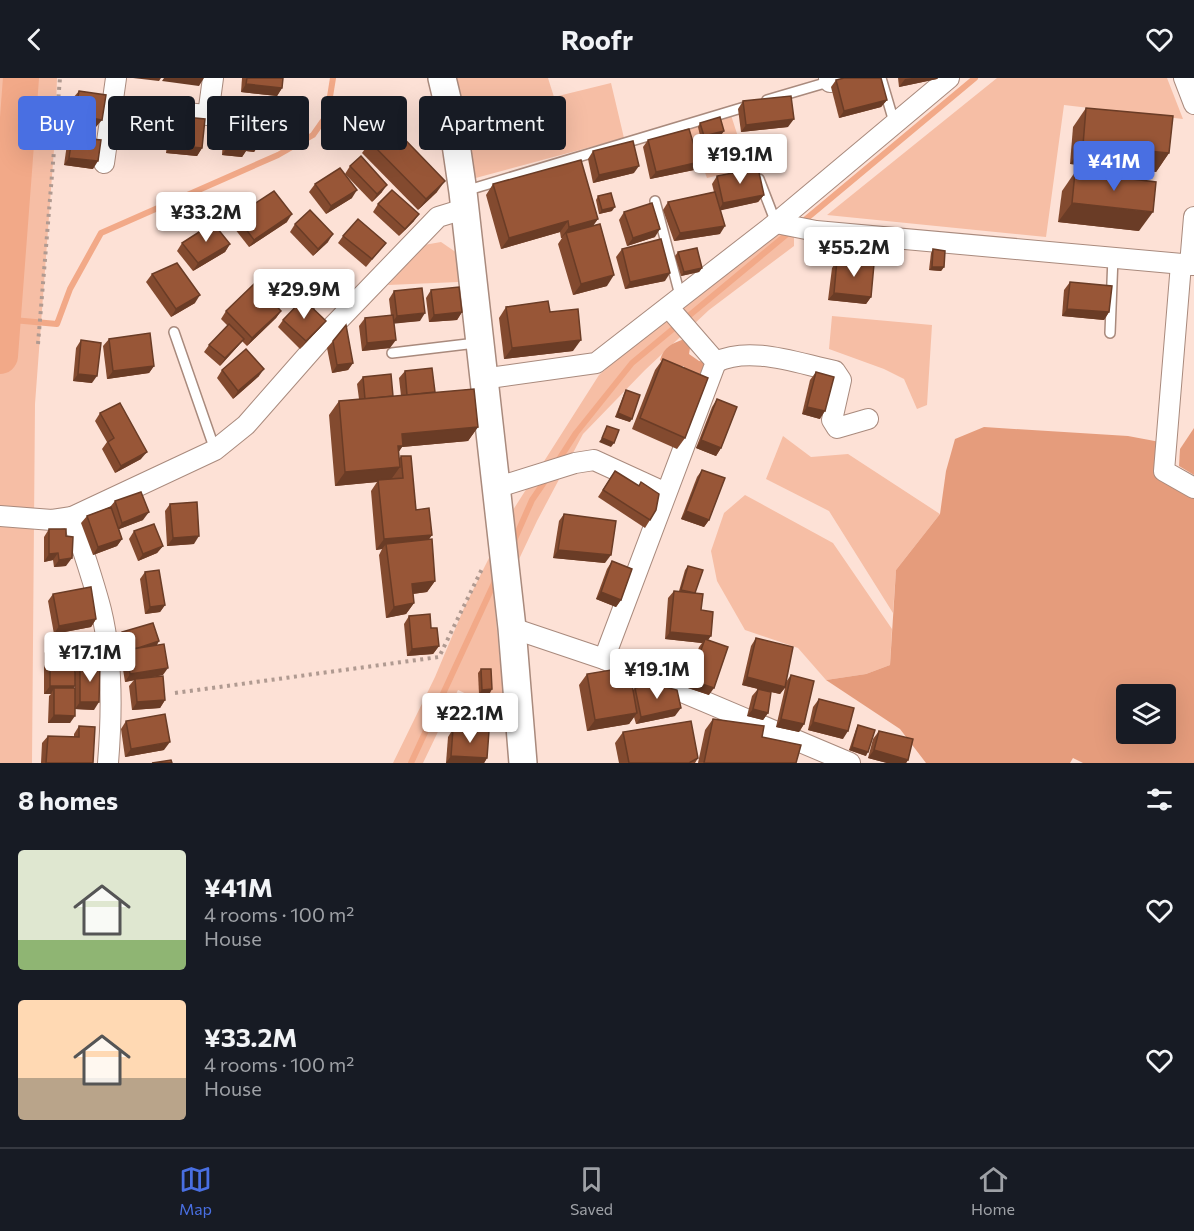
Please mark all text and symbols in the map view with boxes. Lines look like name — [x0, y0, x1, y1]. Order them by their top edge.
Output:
icon: back — [18, 23, 51, 56]
text: Roofr — [561, 23, 633, 56]
icon: heart — [1143, 23, 1176, 56]
chip: Buy — [18, 96, 96, 150]
chip: Rent — [108, 96, 195, 150]
chip: Filters — [207, 96, 309, 150]
chip: New — [321, 96, 407, 150]
chip: Apartment — [419, 96, 566, 150]
pin: ¥19.1M — [691, 134, 789, 185]
text: ¥19.1M — [707, 141, 773, 165]
pin: ¥41M — [1078, 141, 1150, 192]
text: ¥41M — [1088, 148, 1141, 172]
pin: ¥33.2M — [157, 192, 255, 243]
text: ¥33.2M — [170, 199, 242, 223]
pin: ¥55.2M — [805, 227, 903, 278]
text: ¥55.2M — [818, 234, 890, 258]
pin: ¥29.9M — [255, 269, 353, 320]
text: ¥29.9M — [268, 276, 340, 300]
pin: ¥17.1M — [41, 632, 139, 683]
text: ¥17.1M — [58, 639, 122, 663]
pin: ¥19.1M — [608, 649, 706, 700]
text: ¥19.1M — [624, 656, 690, 680]
map controls — [1116, 684, 1176, 744]
button: layers — [1116, 684, 1176, 744]
pin: ¥22.1M — [421, 693, 519, 744]
text: ¥22.1M — [436, 700, 504, 724]
icon: filters — [1143, 783, 1176, 816]
text: 8 homes — [18, 784, 118, 815]
text: ¥41M — [204, 871, 273, 902]
icon: home — [66, 874, 138, 946]
icon: heart — [1143, 894, 1176, 927]
text: 4 rooms · 100 m² — [204, 902, 354, 926]
text: House — [204, 926, 262, 950]
text: ¥33.2M — [204, 1021, 297, 1052]
icon: home — [66, 1024, 138, 1096]
icon: heart — [1143, 1044, 1176, 1077]
text: 4 rooms · 100 m² — [204, 1052, 354, 1076]
text: House — [204, 1076, 262, 1100]
tab: Map — [179, 1163, 212, 1218]
tab: Saved — [570, 1163, 613, 1218]
tab: Home — [971, 1163, 1015, 1218]

